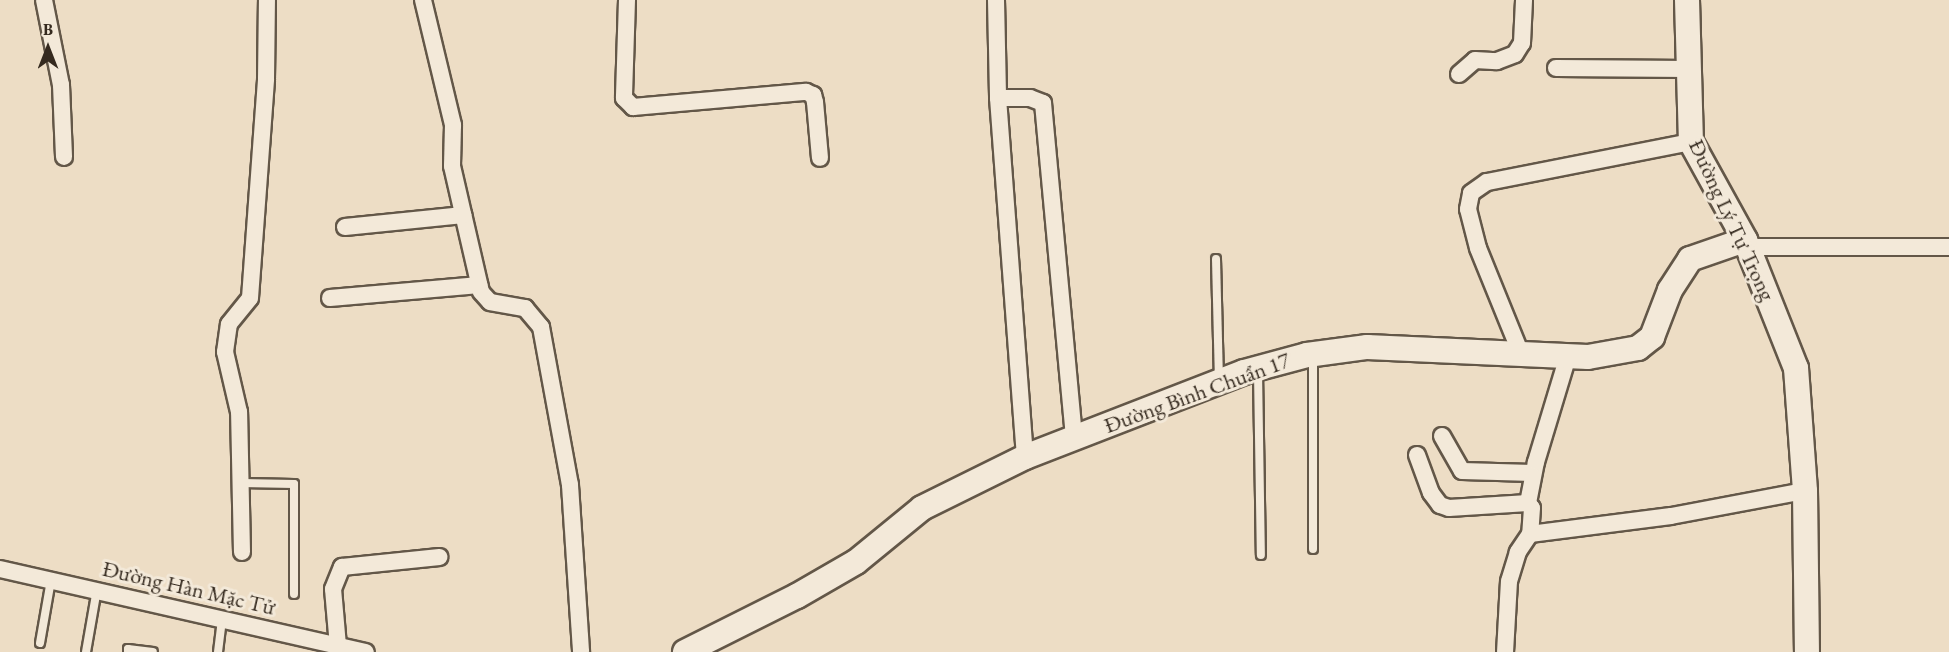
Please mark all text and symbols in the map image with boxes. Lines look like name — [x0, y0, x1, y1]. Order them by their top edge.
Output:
north arrow — [18, 18, 78, 78]
text: B — [43, 19, 53, 40]
street label: Đường Lý Tự Trọng — [1683, 135, 1781, 305]
street label: Đường Bình Chuẩn 17 — [1101, 347, 1293, 439]
street label: Đường Hàn Mặc Tử — [100, 555, 278, 621]

